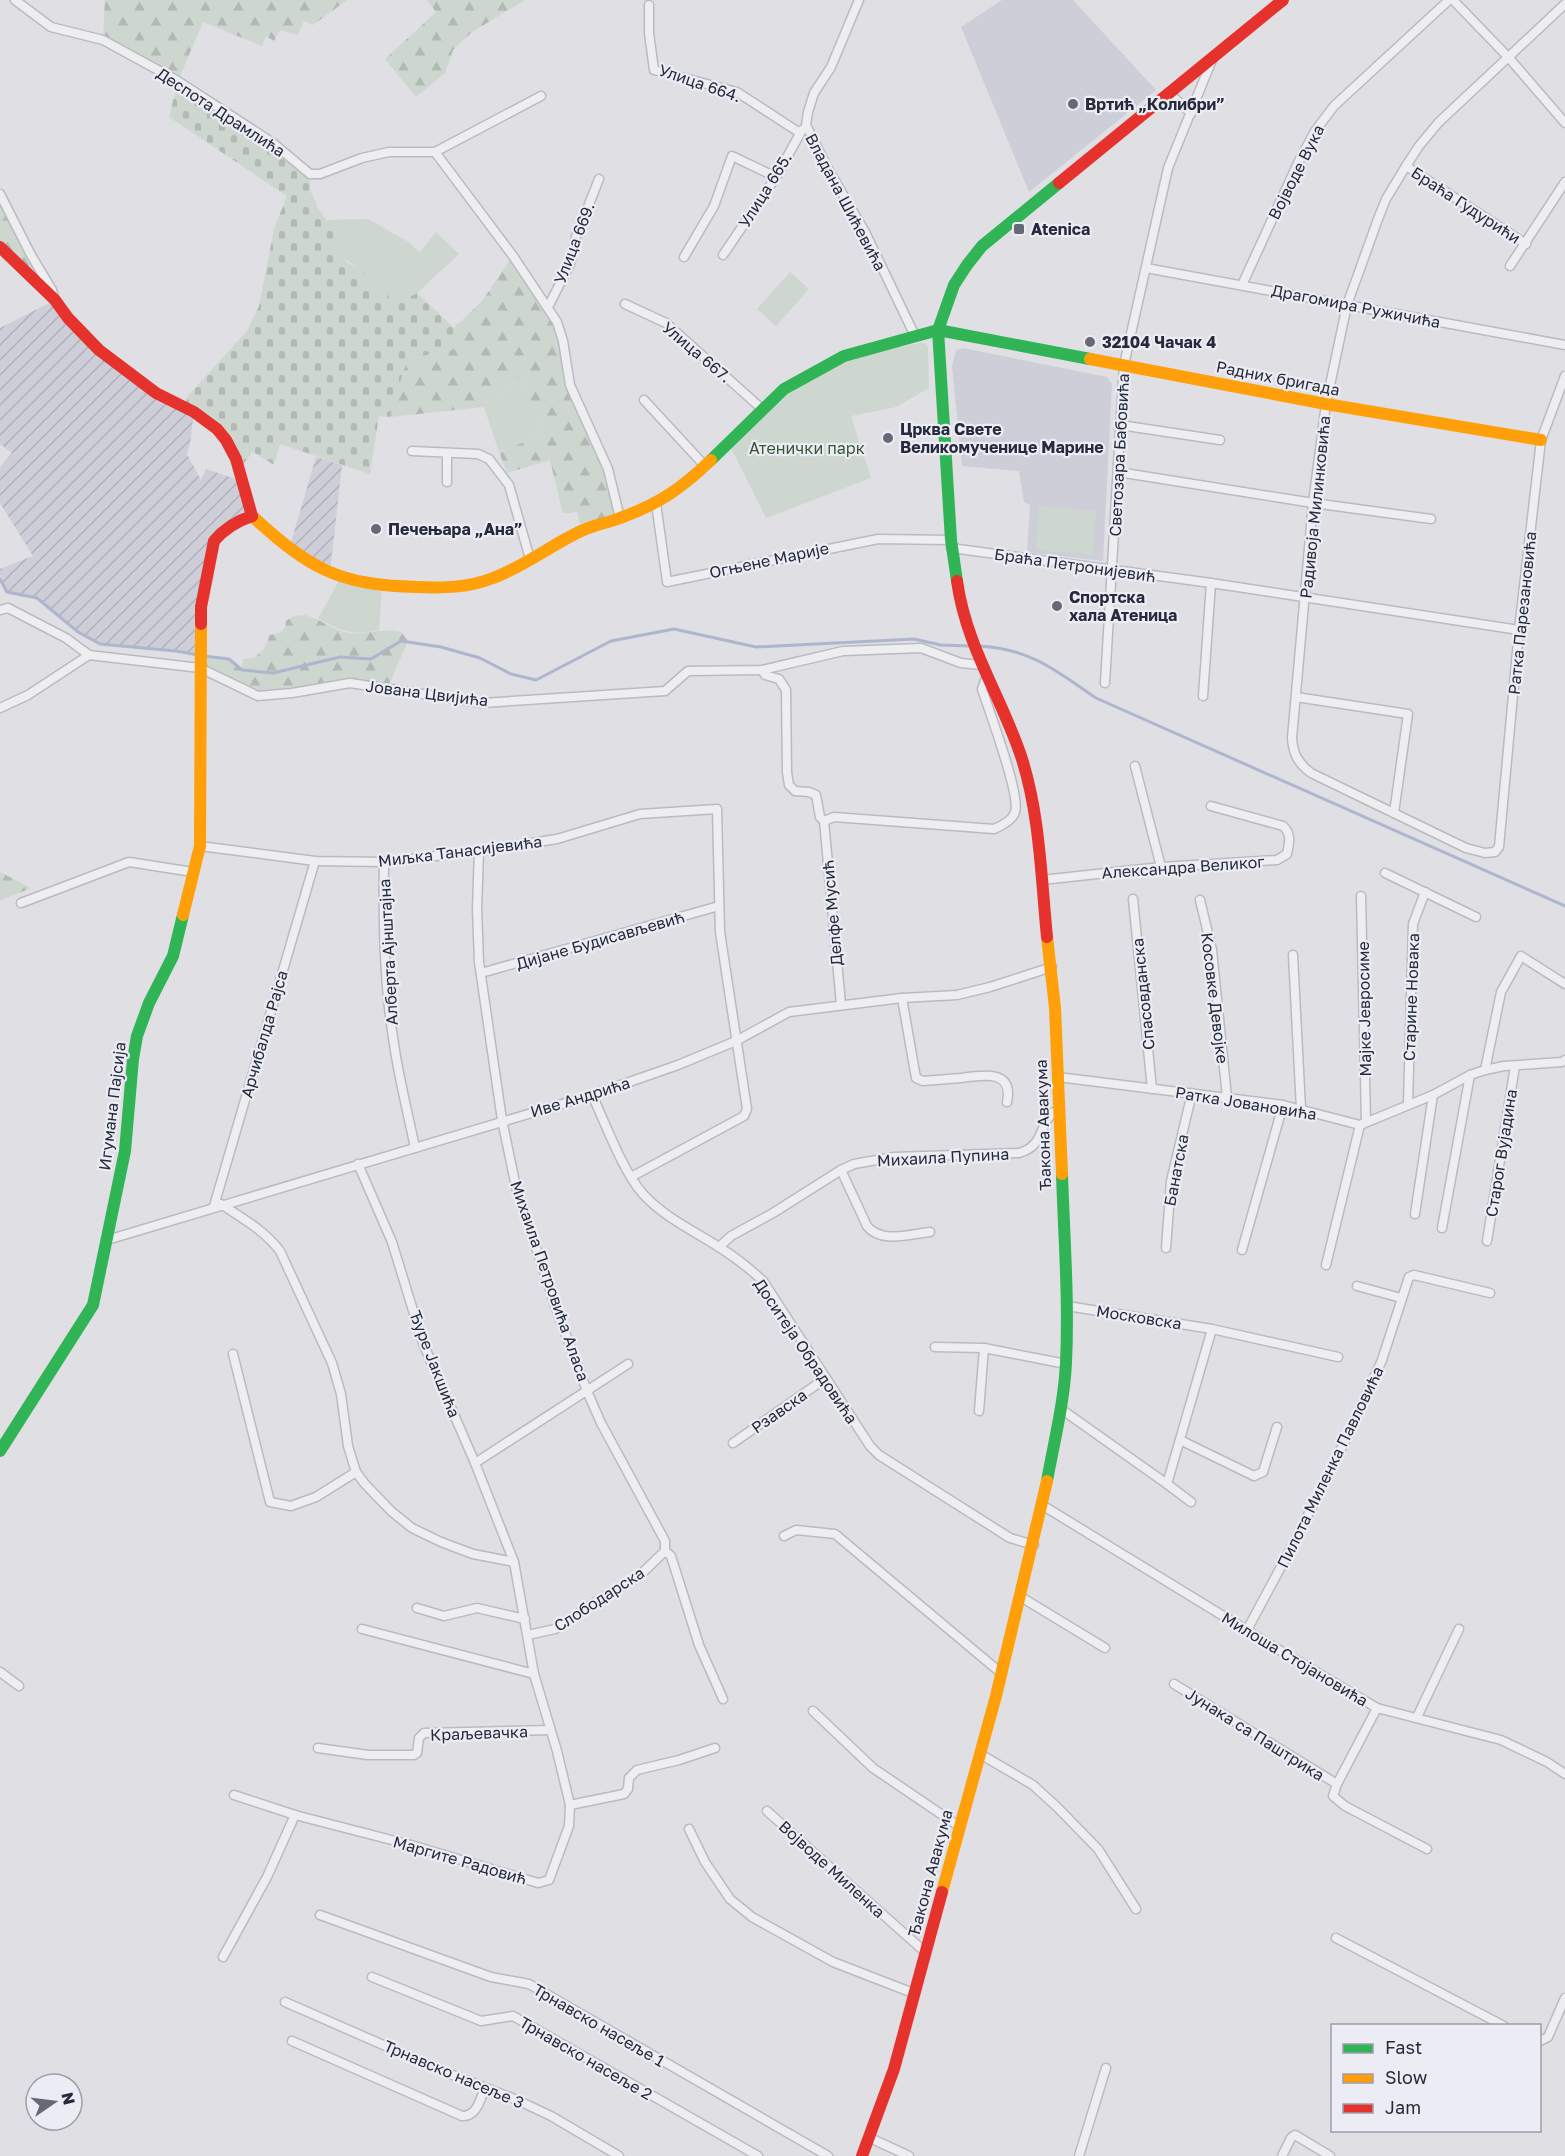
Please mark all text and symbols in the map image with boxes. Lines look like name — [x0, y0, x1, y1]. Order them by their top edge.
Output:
street label: Улица 664. — [656, 60, 744, 106]
street label: Деспота Драмлића — [153, 63, 289, 161]
place label: Вртић „Колибри” — [1085, 94, 1225, 114]
marker: Вртић „Колибри” — [1066, 97, 1080, 111]
street label: Војводе Вука — [1264, 121, 1328, 223]
street label: Владана Шићевића — [801, 130, 891, 274]
street label: Улица 665. — [734, 149, 796, 231]
street label: Браћа Гудурићи — [1408, 162, 1524, 248]
street label: Улица 669. — [549, 199, 599, 287]
place label: Atenica — [1031, 219, 1090, 239]
marker: Atenica — [1012, 222, 1026, 236]
street label: Драгомира Ружичића — [1270, 280, 1442, 332]
street label: Улица 667. — [658, 317, 736, 387]
place label: 32104 Чачак 4 — [1102, 332, 1216, 352]
marker: 32104 Чачак 4 — [1083, 335, 1097, 349]
street label: Радних бригада — [1214, 356, 1342, 400]
street label: Светозара Бабовића — [1105, 373, 1133, 537]
street label: Радивоја Милинковића — [1295, 415, 1335, 599]
place label: Црква Свете Великомученице Марине — [900, 419, 1104, 457]
marker: Црква Свете Великомученице Марине — [881, 431, 895, 445]
park label: Атенички парк — [749, 438, 865, 458]
place label: Печењара „Ана” — [388, 519, 523, 539]
marker: Печењара „Ана” — [369, 522, 383, 536]
street label: Ратка Парезановића — [1503, 530, 1541, 696]
street label: Огњене Марије — [707, 538, 831, 582]
street label: Браћа Петронијевић — [993, 544, 1157, 586]
place label: Спортска хала Атеница — [1069, 587, 1177, 625]
marker: Спортска хала Атеница — [1050, 599, 1064, 613]
street label: Јована Цвијића — [365, 676, 489, 710]
street label: Миљка Танасијевића — [377, 831, 543, 871]
street label: Александра Великог — [1101, 851, 1266, 883]
street label: Делфе Мусић — [817, 859, 847, 967]
street label: Алберта Ајнштајна — [374, 878, 402, 1026]
street label: Дијане Будисављевић — [513, 906, 687, 974]
street label: Косовке Девојке — [1197, 931, 1233, 1065]
street label: Старине Новака — [1399, 933, 1423, 1061]
street label: Спасовданска — [1127, 937, 1159, 1051]
street label: Мајке Јевросиме — [1353, 941, 1375, 1077]
street label: Арчибалда Рајса — [236, 968, 292, 1100]
street label: Игумана Пајсија — [94, 1041, 130, 1171]
street label: Ђакона Авакума — [1031, 1059, 1055, 1191]
street label: Иве Андрића — [528, 1072, 632, 1122]
street label: Ратка Јовановића — [1174, 1082, 1318, 1124]
street label: Старог Вујадина — [1481, 1088, 1521, 1218]
street label: Банатска — [1159, 1132, 1193, 1208]
street label: Михаила Пупина — [876, 1144, 1010, 1170]
street label: Михаила Петровића Аласа — [506, 1178, 594, 1384]
street label: Доситеја Обрадовића — [750, 1274, 862, 1428]
street label: Московска — [1095, 1300, 1183, 1334]
street label: Ђуре Јакшића — [405, 1307, 465, 1421]
street label: Пилота Миленка Павловића — [1272, 1363, 1388, 1571]
street label: Рзавска — [747, 1385, 811, 1437]
street label: Слободарска — [550, 1562, 648, 1636]
street label: Милоша Стојановића — [1218, 1607, 1372, 1711]
street label: Јунака са Паштрика — [1182, 1683, 1328, 1785]
street label: Краљевачка — [430, 1721, 528, 1745]
street label: Ђакона Авакума — [903, 1807, 957, 1939]
street label: Војводе Миленка — [775, 1816, 889, 1922]
street label: Маргите Радовић — [391, 1831, 529, 1889]
street label: Трнавско насеље 1 — [530, 1979, 669, 2071]
street label: Трнавско насеље 2 — [516, 2012, 656, 2104]
legend — [1331, 2024, 1541, 2132]
street label: Трнавско насеље 3 — [381, 2035, 527, 2113]
text: Fast — [1385, 2036, 1422, 2058]
text: Slow — [1385, 2066, 1428, 2088]
north arrow — [24, 2072, 84, 2132]
text: N — [57, 2090, 80, 2107]
text: Jam — [1385, 2096, 1421, 2118]

